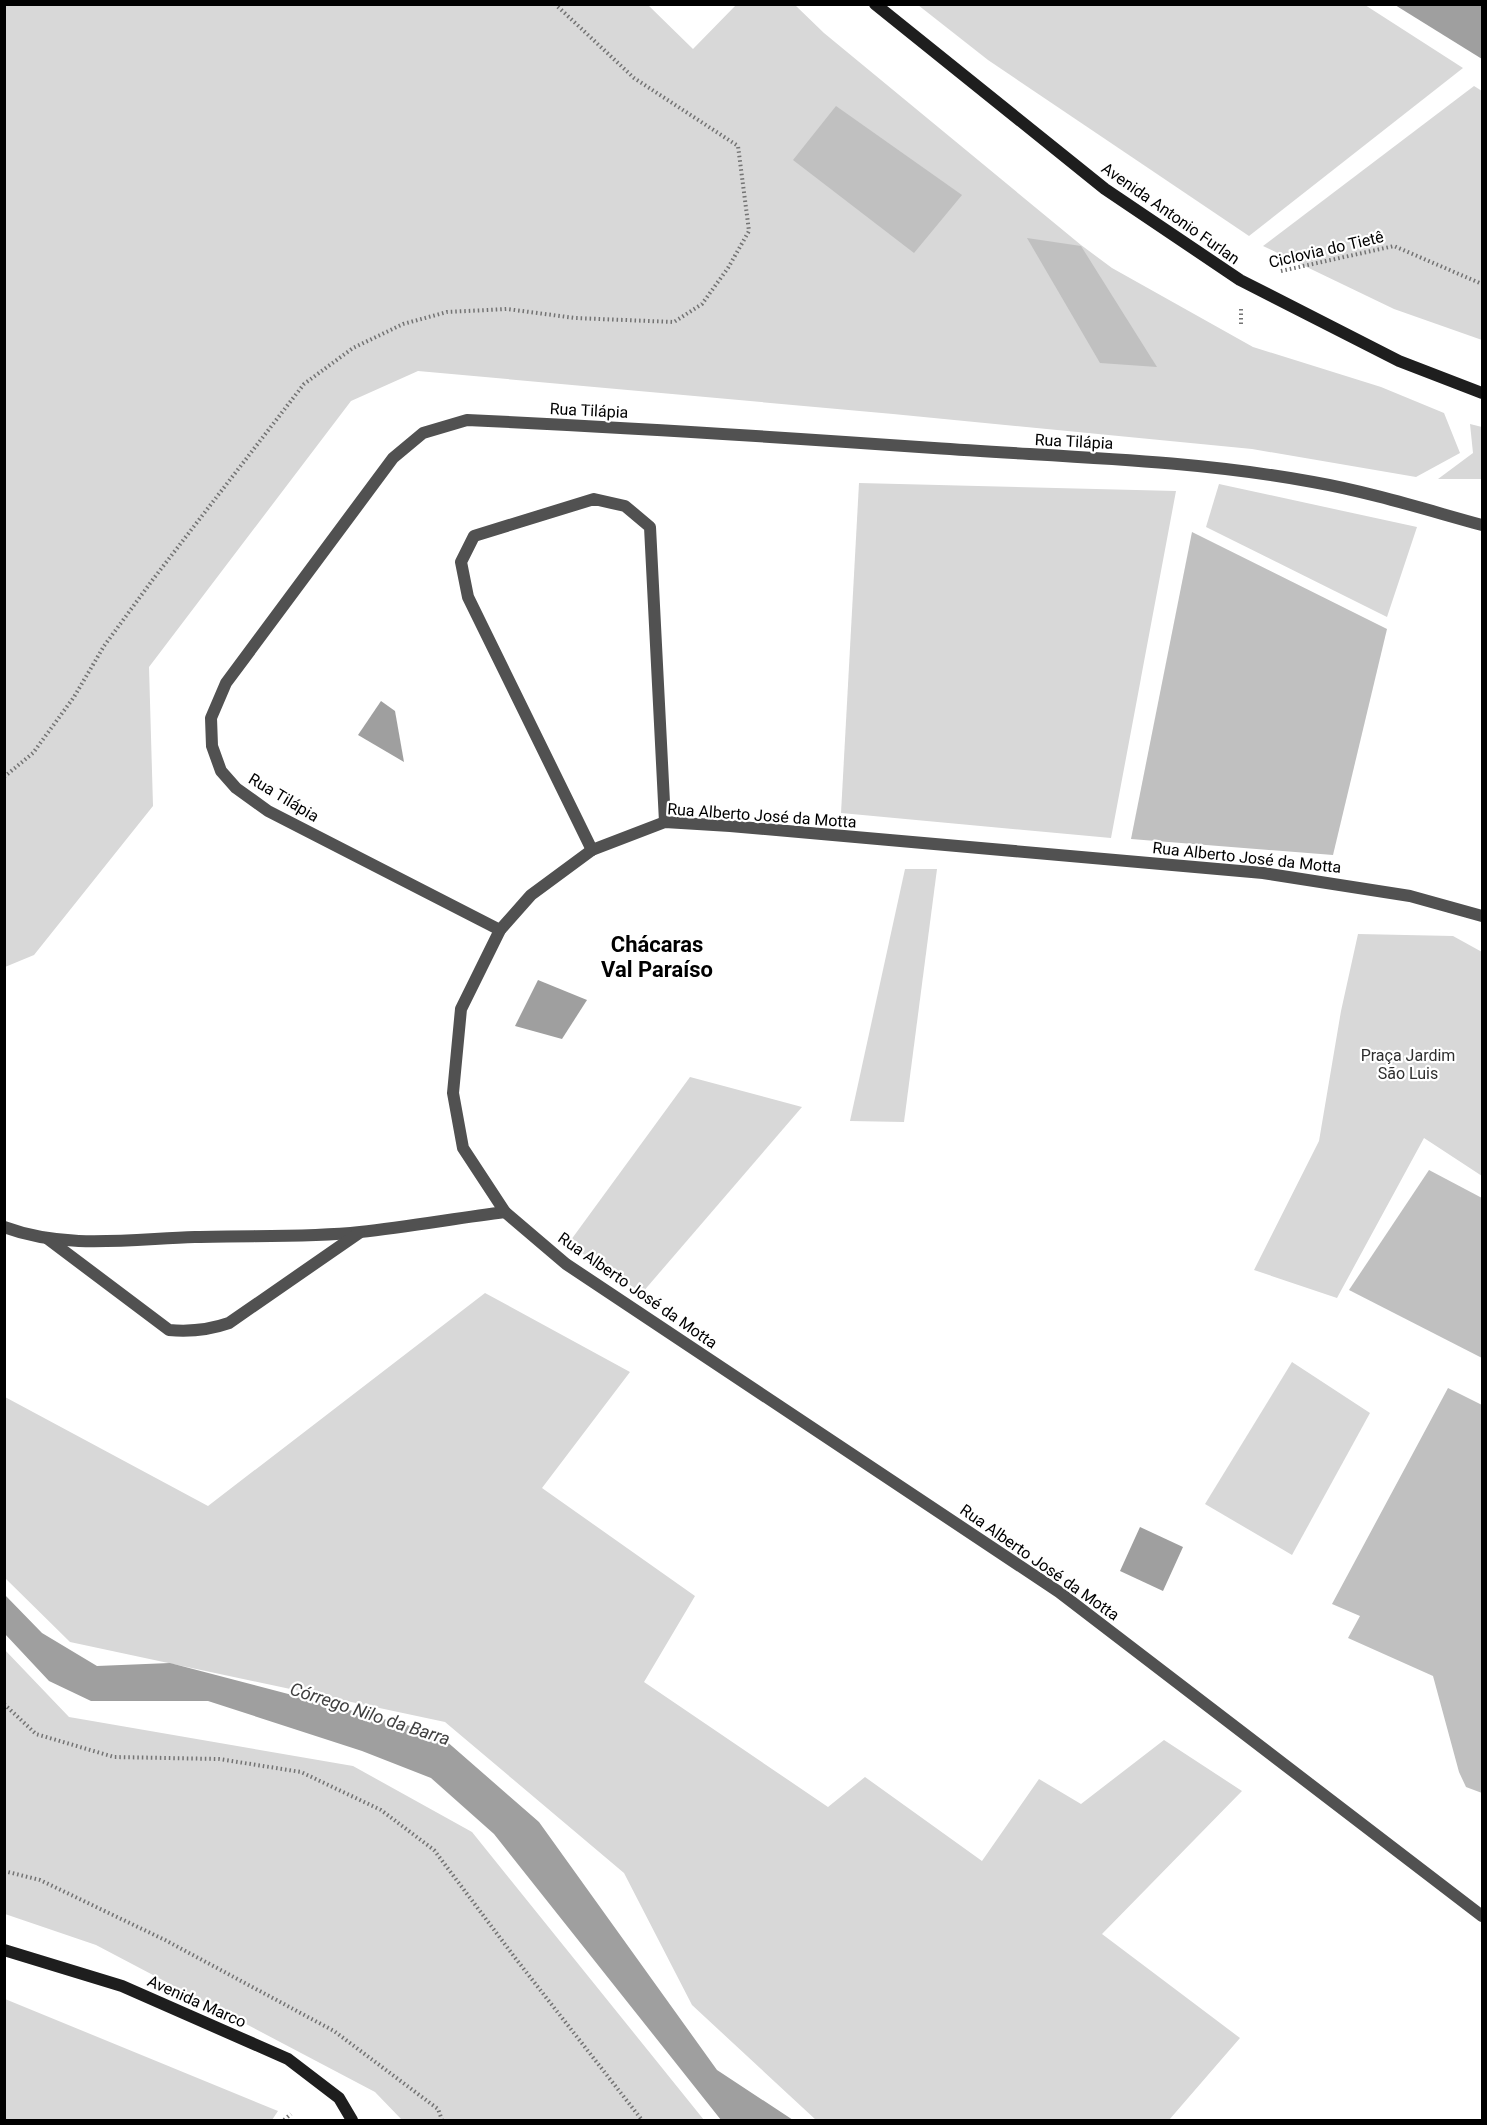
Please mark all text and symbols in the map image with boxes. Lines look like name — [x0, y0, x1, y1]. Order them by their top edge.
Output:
street label: Avenida Antonio Furlan — [1098, 159, 1243, 268]
street label: Ciclovia do Tietê — [1267, 227, 1385, 272]
street label: Rua Tilápia — [549, 399, 629, 422]
street label: Rua Tilápia — [1034, 430, 1114, 453]
street label: Rua Tilápia — [245, 769, 322, 826]
street label: Rua Alberto José da Motta — [667, 799, 857, 832]
street label: Rua Alberto José da Motta — [1152, 838, 1342, 877]
district label: Chácaras Val Paraíso — [601, 932, 713, 982]
park label: Praça Jardim São Luis — [1361, 1046, 1455, 1083]
street label: Rua Alberto José da Motta — [555, 1228, 721, 1353]
street label: Rua Alberto José da Motta — [957, 1500, 1123, 1625]
water label: Córrego Nilo da Barra — [288, 1678, 453, 1749]
street label: Avenida Marco — [144, 1971, 249, 2032]

